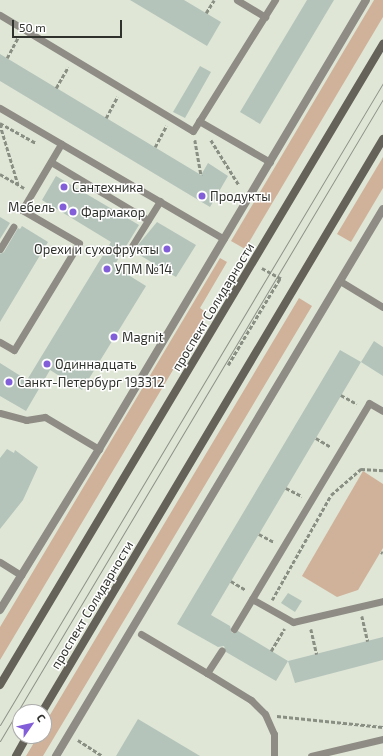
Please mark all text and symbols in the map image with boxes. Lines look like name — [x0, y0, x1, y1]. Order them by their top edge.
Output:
scale bar — [14, 12, 124, 38]
text: 50 m — [19, 20, 46, 34]
place label: Сантехника — [72, 179, 143, 195]
marker: Сантехника — [59, 182, 69, 192]
place label: Продукты — [210, 188, 271, 204]
marker: Продукты — [197, 191, 207, 201]
place label: Мебель — [8, 199, 55, 215]
marker: Мебель — [58, 202, 68, 212]
place label: Фармакор — [81, 204, 145, 220]
marker: Фармакор — [68, 207, 78, 217]
street label: проспект Солидарности — [168, 240, 258, 374]
place label: Орехи и сухофрукты — [34, 241, 159, 257]
marker: Орехи и сухофрукты — [162, 244, 172, 254]
place label: УПМ №14 — [115, 261, 172, 277]
marker: УПМ №14 — [102, 264, 112, 274]
place label: Magnit — [122, 329, 164, 345]
marker: Magnit — [109, 332, 119, 342]
place label: Одиннадцать — [55, 356, 137, 372]
marker: Одиннадцать — [42, 359, 52, 369]
place label: Санкт-Петербург 193312 — [17, 374, 164, 390]
marker: Санкт-Петербург 193312 — [4, 377, 14, 387]
street label: проспект Солидарности — [47, 538, 137, 672]
north arrow — [12, 704, 52, 744]
text: С — [34, 711, 49, 724]

